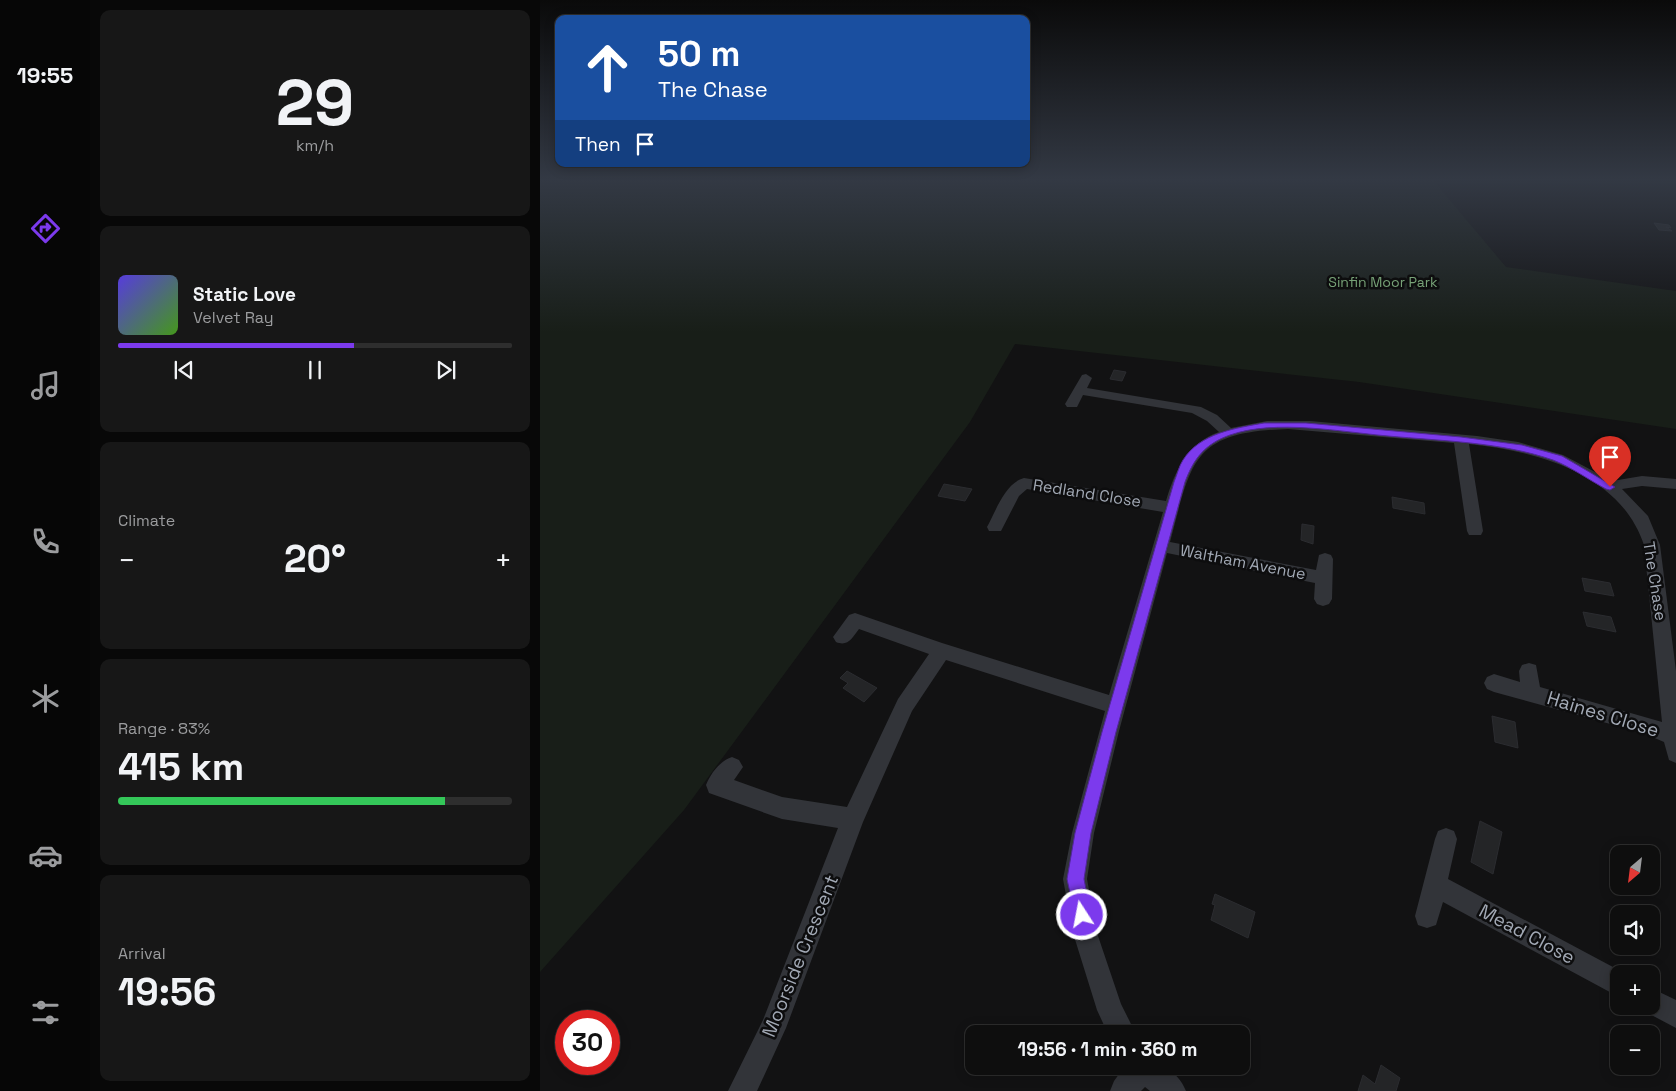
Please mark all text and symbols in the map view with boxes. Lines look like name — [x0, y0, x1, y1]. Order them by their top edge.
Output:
text: 50 m — [658, 32, 740, 76]
icon: ahead — [575, 35, 640, 100]
text: 19:55 — [17, 61, 73, 89]
text: 29 — [276, 61, 354, 144]
text: The Chase — [658, 75, 768, 103]
icon: arrive — [631, 130, 659, 158]
text: Then — [575, 132, 621, 157]
text: km/h — [296, 135, 334, 156]
icon: directions — [28, 211, 63, 246]
park label: Sinfin Moor Park — [1328, 273, 1438, 291]
text: Static Love — [193, 282, 296, 307]
text: Velvet Ray — [193, 307, 274, 328]
icon: previous — [170, 356, 198, 384]
icon: pause — [301, 356, 329, 384]
icon: next — [432, 356, 460, 384]
icon: music — [28, 368, 63, 403]
pin — [1589, 436, 1631, 487]
icon: arrive — [1596, 443, 1624, 471]
street label: Redland Close — [1031, 474, 1143, 512]
text: Climate — [118, 510, 175, 531]
icon: phone — [28, 524, 63, 559]
text: 20° — [284, 535, 346, 583]
street label: Waltham Avenue — [1178, 540, 1308, 584]
street label: The Chase — [1638, 540, 1672, 622]
text: − — [118, 542, 135, 578]
text: + — [495, 542, 512, 578]
icon: climate — [28, 681, 63, 716]
street label: Haines Close — [1544, 685, 1662, 743]
text: Range · 83% — [118, 718, 210, 739]
text: 415 km — [118, 743, 244, 791]
icon: car — [28, 838, 63, 873]
north arrow — [1610, 845, 1660, 895]
map controls — [1610, 845, 1660, 1075]
street label: Moorside Crescent — [756, 871, 844, 1041]
position arrow — [1055, 888, 1107, 940]
street label: Mead Close — [1475, 898, 1579, 970]
button: sound — [1610, 905, 1660, 955]
text: Arrival — [118, 943, 166, 964]
button: + — [1610, 965, 1660, 1015]
text: 19:56 — [118, 968, 216, 1016]
icon: filters — [28, 995, 63, 1030]
speed limit sign: 30 — [555, 1010, 620, 1075]
button: − — [1610, 1025, 1660, 1075]
text: 19:56 · 1 min · 360 m — [1018, 1037, 1197, 1062]

